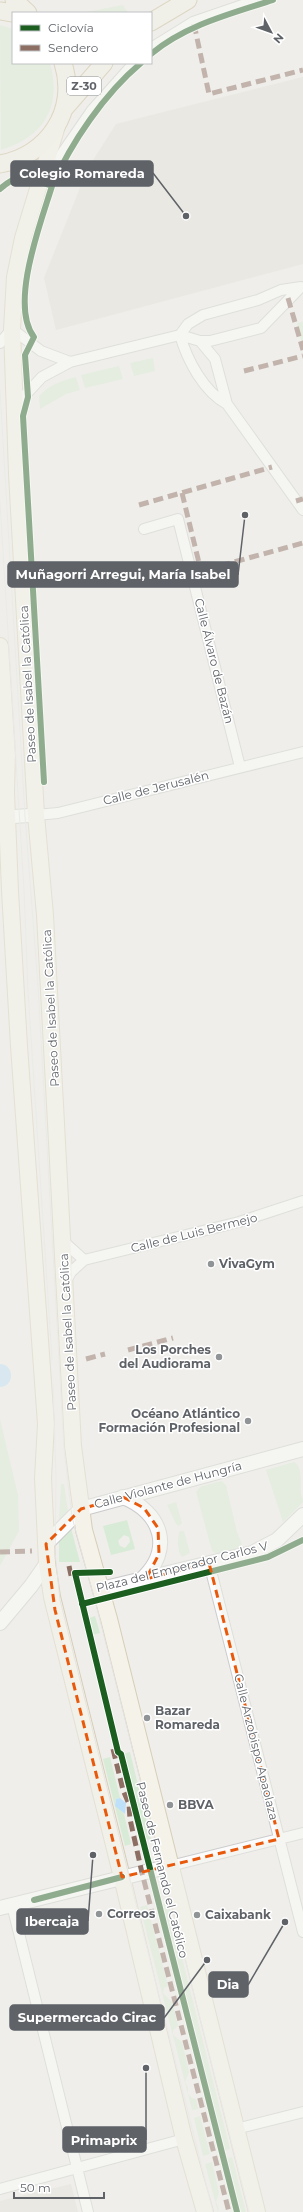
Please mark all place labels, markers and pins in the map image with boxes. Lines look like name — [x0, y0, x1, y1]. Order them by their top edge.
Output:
callout: Colegio Romareda — [11, 161, 153, 186]
callout: Muñagorri Arregui, María Isabel — [8, 562, 238, 587]
place label: VivaGym — [218, 1256, 275, 1271]
marker: VivaGym — [206, 1259, 216, 1269]
place label: Los Porches del Audiorama — [119, 1342, 212, 1371]
marker: Los Porches del Audiorama — [214, 1352, 224, 1362]
place label: Océano Atlántico Formación Profesional — [98, 1406, 240, 1435]
marker: Océano Atlántico Formación Profesional — [243, 1416, 253, 1426]
place label: Bazar Romareda — [155, 1703, 220, 1732]
marker: Bazar Romareda — [142, 1713, 152, 1723]
place label: BBVA — [178, 1797, 214, 1812]
marker: BBVA — [165, 1800, 175, 1810]
place label: Correos — [107, 1906, 156, 1921]
place label: Caixabank — [205, 1907, 271, 1922]
callout: Ibercaja — [17, 1909, 88, 1934]
marker: Correos — [94, 1909, 104, 1919]
marker: Caixabank — [192, 1910, 202, 1920]
callout: Dia — [209, 1972, 248, 1997]
callout: Supermercado Cirac — [10, 2005, 164, 2030]
callout: Primaprix — [63, 2127, 146, 2152]

